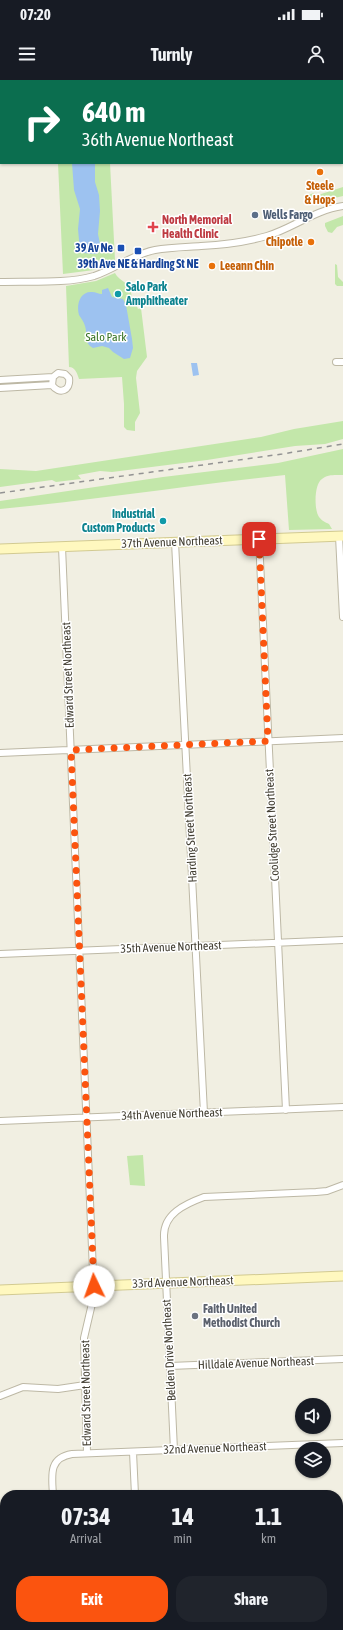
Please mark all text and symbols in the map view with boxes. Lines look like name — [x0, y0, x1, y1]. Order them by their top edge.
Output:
text: 07:20 — [20, 6, 51, 23]
icon: menu — [16, 43, 38, 65]
icon: person — [305, 43, 327, 65]
text: Turnly — [151, 44, 192, 65]
icon: right — [16, 96, 68, 148]
text: 640 m — [82, 96, 145, 128]
text: 36th Avenue Northeast — [82, 129, 234, 150]
marker: Steele & Hops — [315, 167, 325, 177]
place label: Steele & Hops — [305, 179, 336, 207]
place label: Wells Fargo — [262, 208, 313, 222]
marker: Wells Fargo — [250, 210, 260, 220]
place label: North Memorial Health Clinic — [162, 213, 233, 241]
marker: North Memorial Health Clinic — [147, 221, 159, 233]
place label: Chipotle — [266, 235, 304, 249]
marker: Chipotle — [306, 237, 316, 247]
place label: 39 Av Ne — [75, 241, 114, 255]
marker: 39 Av Ne — [116, 243, 126, 253]
marker: 39th Ave NE & Harding St NE — [133, 246, 143, 256]
place label: 39th Ave NE & Harding St NE — [77, 257, 199, 271]
place label: Leeann Chin — [220, 259, 274, 273]
marker: Leeann Chin — [207, 261, 217, 271]
place label: Salo Park Amphitheater — [125, 280, 188, 308]
marker: Salo Park Amphitheater — [113, 289, 123, 299]
park label: Salo Park — [85, 330, 127, 344]
place label: Industrial Custom Products — [82, 507, 156, 535]
marker: Industrial Custom Products — [158, 516, 168, 526]
pin — [242, 522, 276, 556]
icon: arrive — [248, 528, 270, 550]
street label: 37th Avenue Northeast — [121, 533, 223, 551]
street label: Edward Street Northeast — [59, 621, 77, 728]
street label: Coolidge Street Northeast — [262, 768, 282, 882]
street label: Harding Street Northeast — [180, 773, 200, 883]
street label: 35th Avenue Northeast — [120, 938, 222, 956]
street label: 34th Avenue Northeast — [121, 1105, 223, 1123]
position arrow — [73, 1265, 115, 1307]
street label: 33rd Avenue Northeast — [132, 1273, 234, 1291]
street label: Belden Drive Northeast — [159, 1298, 179, 1401]
place label: Faith United Methodist Church — [203, 1302, 280, 1330]
marker: Faith United Methodist Church — [190, 1311, 200, 1321]
street label: Edward Street Northeast — [78, 1339, 94, 1446]
street label: Hilldale Avenue Northeast — [198, 1354, 315, 1372]
map controls — [295, 1398, 331, 1478]
button: sound — [295, 1398, 331, 1434]
street label: 32nd Avenue Northeast — [163, 1439, 267, 1457]
button: layers — [295, 1442, 331, 1478]
text: 07:34 — [61, 1503, 110, 1530]
text: 14 — [172, 1503, 194, 1530]
text: 1.1 — [255, 1503, 282, 1530]
text: Arrival — [70, 1531, 102, 1546]
text: min — [173, 1531, 192, 1546]
text: km — [261, 1531, 276, 1546]
button: Exit — [16, 1576, 168, 1622]
button: Share — [176, 1576, 327, 1622]

